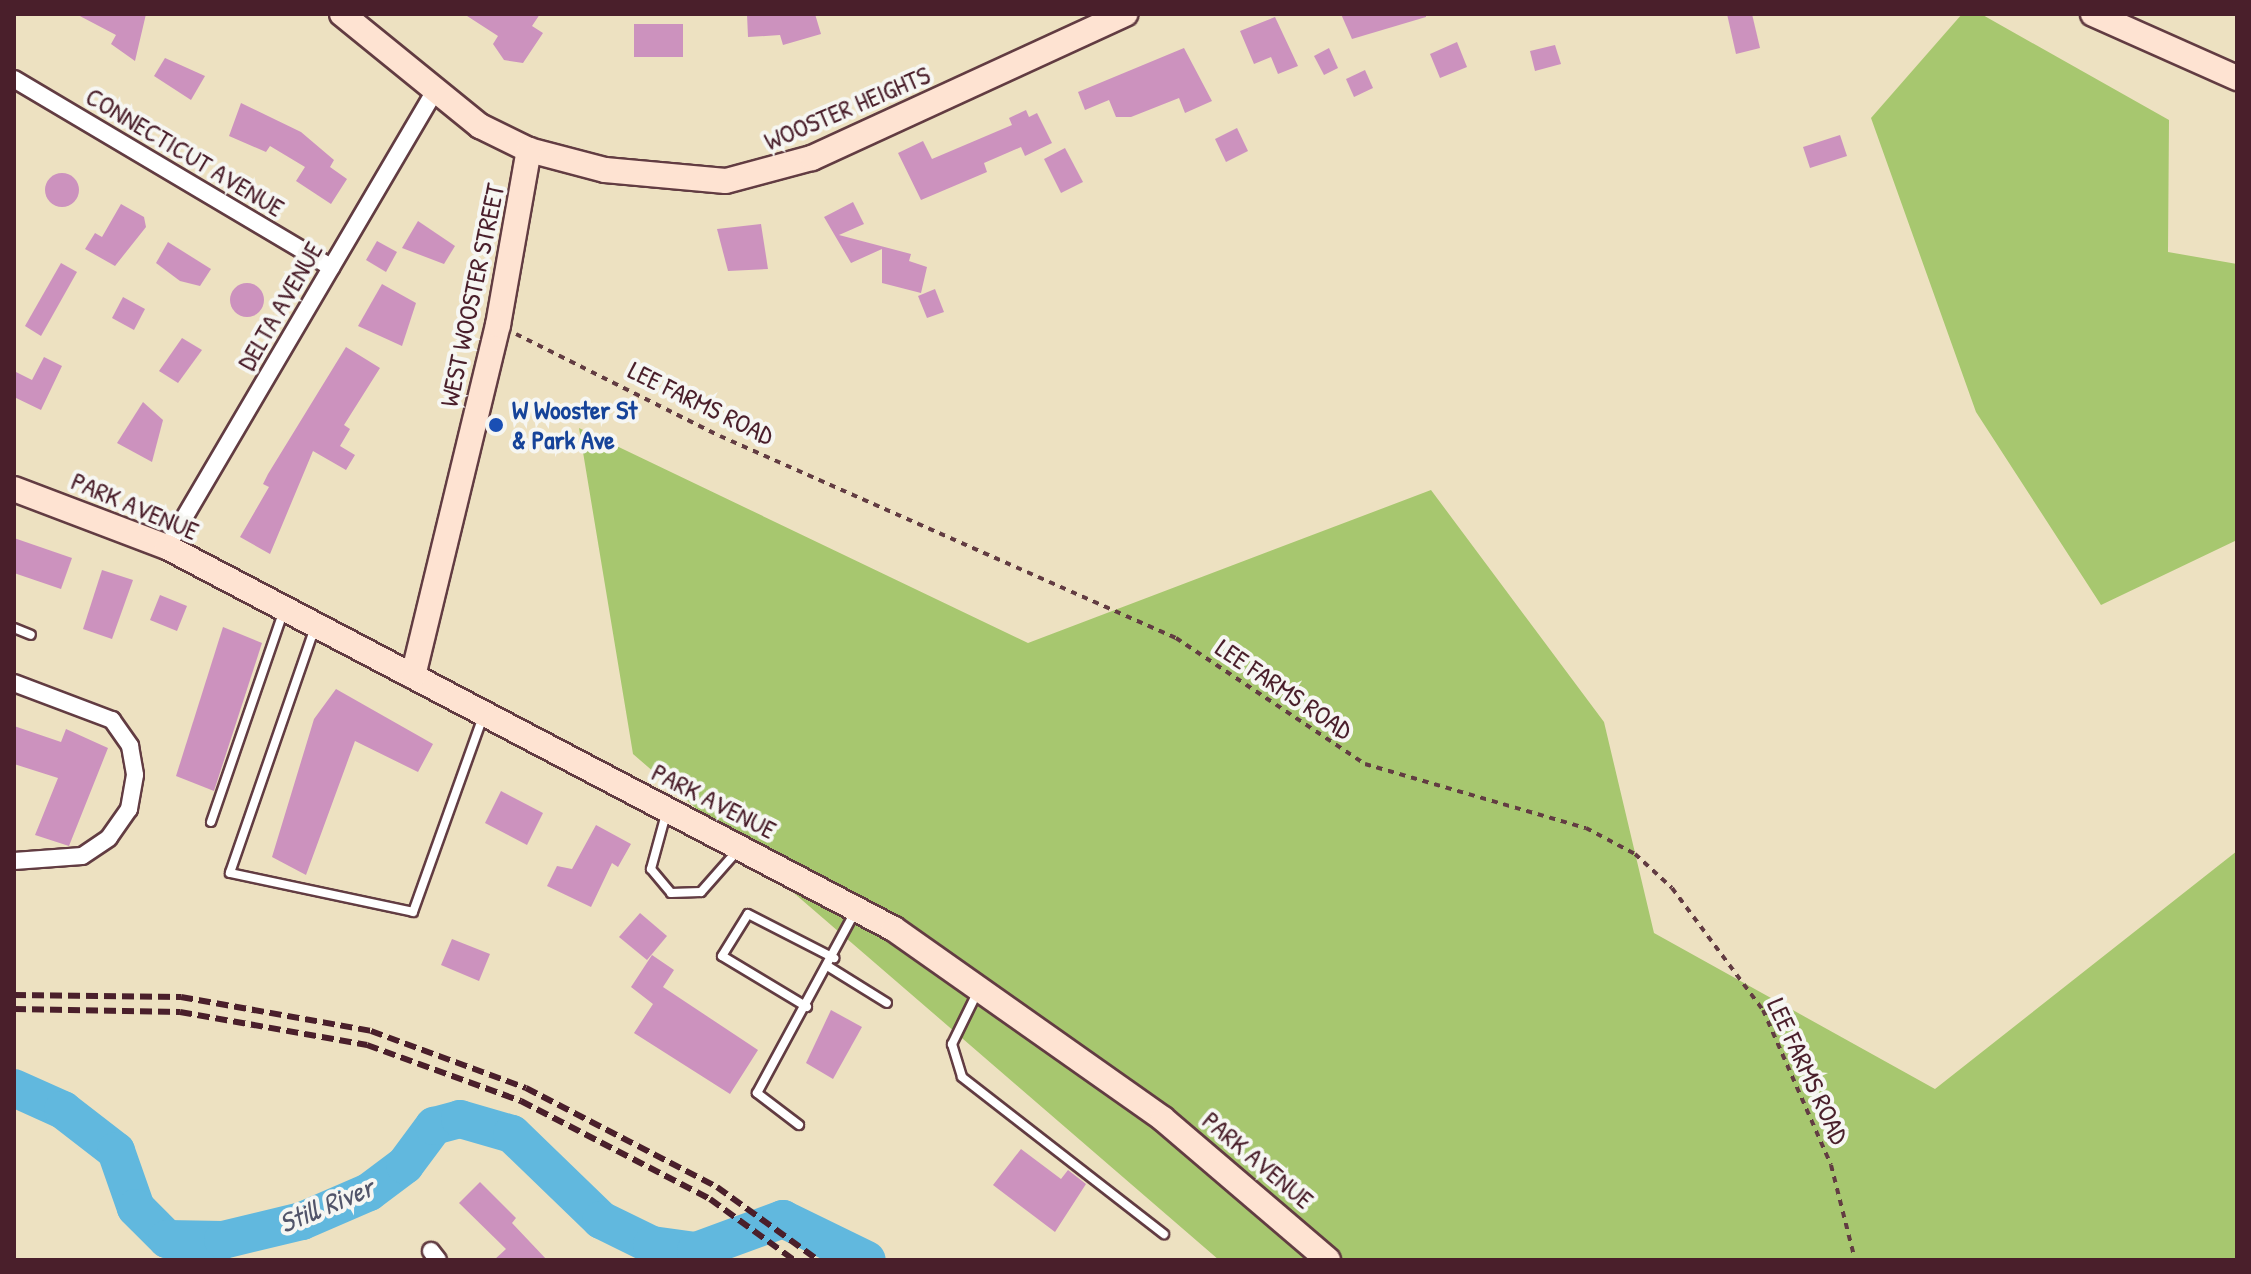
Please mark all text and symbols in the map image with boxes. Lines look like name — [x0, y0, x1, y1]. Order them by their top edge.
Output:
street label: WOOSTER HEIGHTS — [760, 59, 934, 157]
street label: CONNECTICUT AVENUE — [80, 81, 290, 223]
street label: WEST WOOSTER STREET — [433, 181, 511, 409]
street label: DELTA AVENUE — [231, 236, 329, 376]
street label: LEE FARMS ROAD — [623, 354, 779, 452]
place label: W Wooster St & Park Ave — [512, 394, 637, 456]
marker: W Wooster St & Park Ave — [487, 416, 505, 434]
street label: PARK AVENUE — [67, 465, 203, 547]
street label: LEE FARMS ROAD — [1210, 632, 1358, 746]
street label: PARK AVENUE — [647, 756, 781, 846]
street label: LEE FARMS ROAD — [1761, 993, 1855, 1149]
street label: PARK AVENUE — [1196, 1105, 1320, 1215]
water label: Still River — [274, 1170, 378, 1240]

